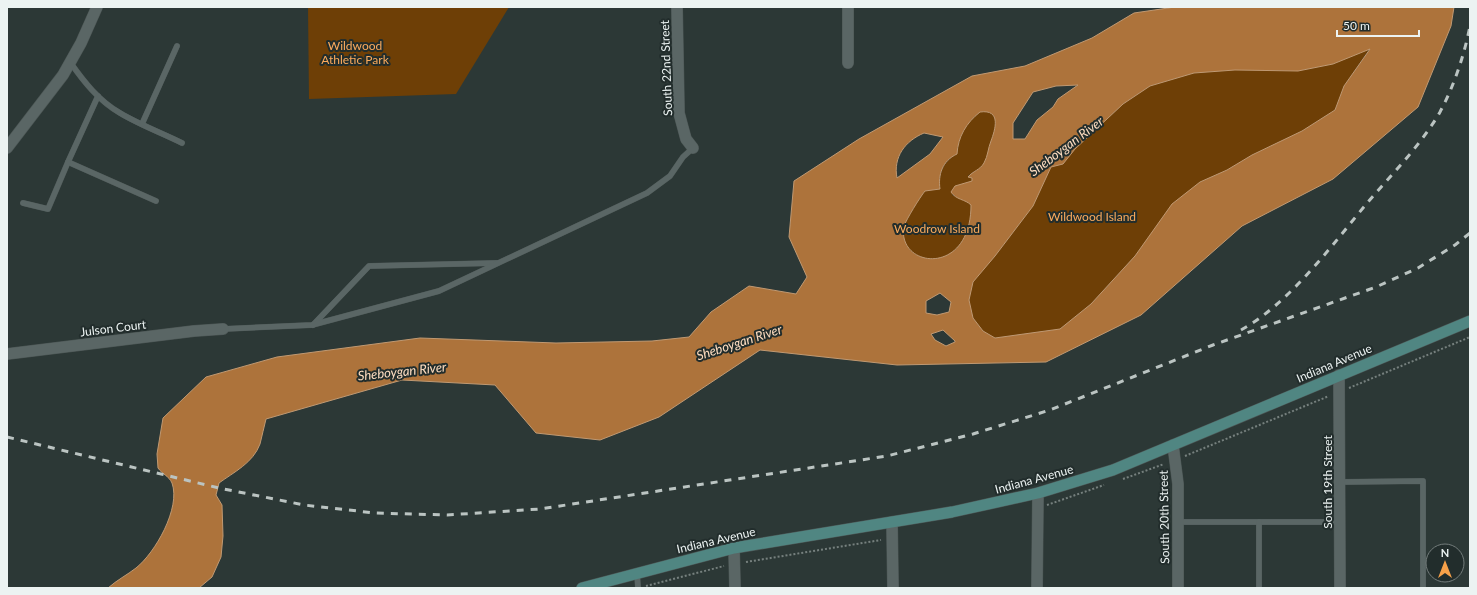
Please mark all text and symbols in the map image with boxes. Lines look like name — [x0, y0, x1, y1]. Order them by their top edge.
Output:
scale bar — [1337, 12, 1419, 38]
text: 50 m — [1343, 18, 1370, 33]
street label: South 22nd Street — [657, 19, 675, 116]
park label: Wildwood Athletic Park — [321, 38, 390, 67]
water label: Sheboygan River — [1026, 113, 1107, 179]
park label: Wildwood Island — [1048, 209, 1136, 224]
park label: Woodrow Island — [894, 221, 980, 236]
street label: Julson Court — [79, 316, 147, 339]
water label: Sheboygan River — [694, 320, 784, 363]
street label: Indiana Avenue — [1294, 340, 1374, 386]
water label: Sheboygan River — [357, 358, 448, 384]
street label: South 19th Street — [1320, 434, 1335, 529]
street label: Indiana Avenue — [993, 461, 1075, 497]
street label: South 20th Street — [1156, 469, 1172, 564]
street label: Indiana Avenue — [675, 524, 757, 556]
north arrow — [1425, 543, 1465, 583]
text: N — [1441, 546, 1449, 559]

